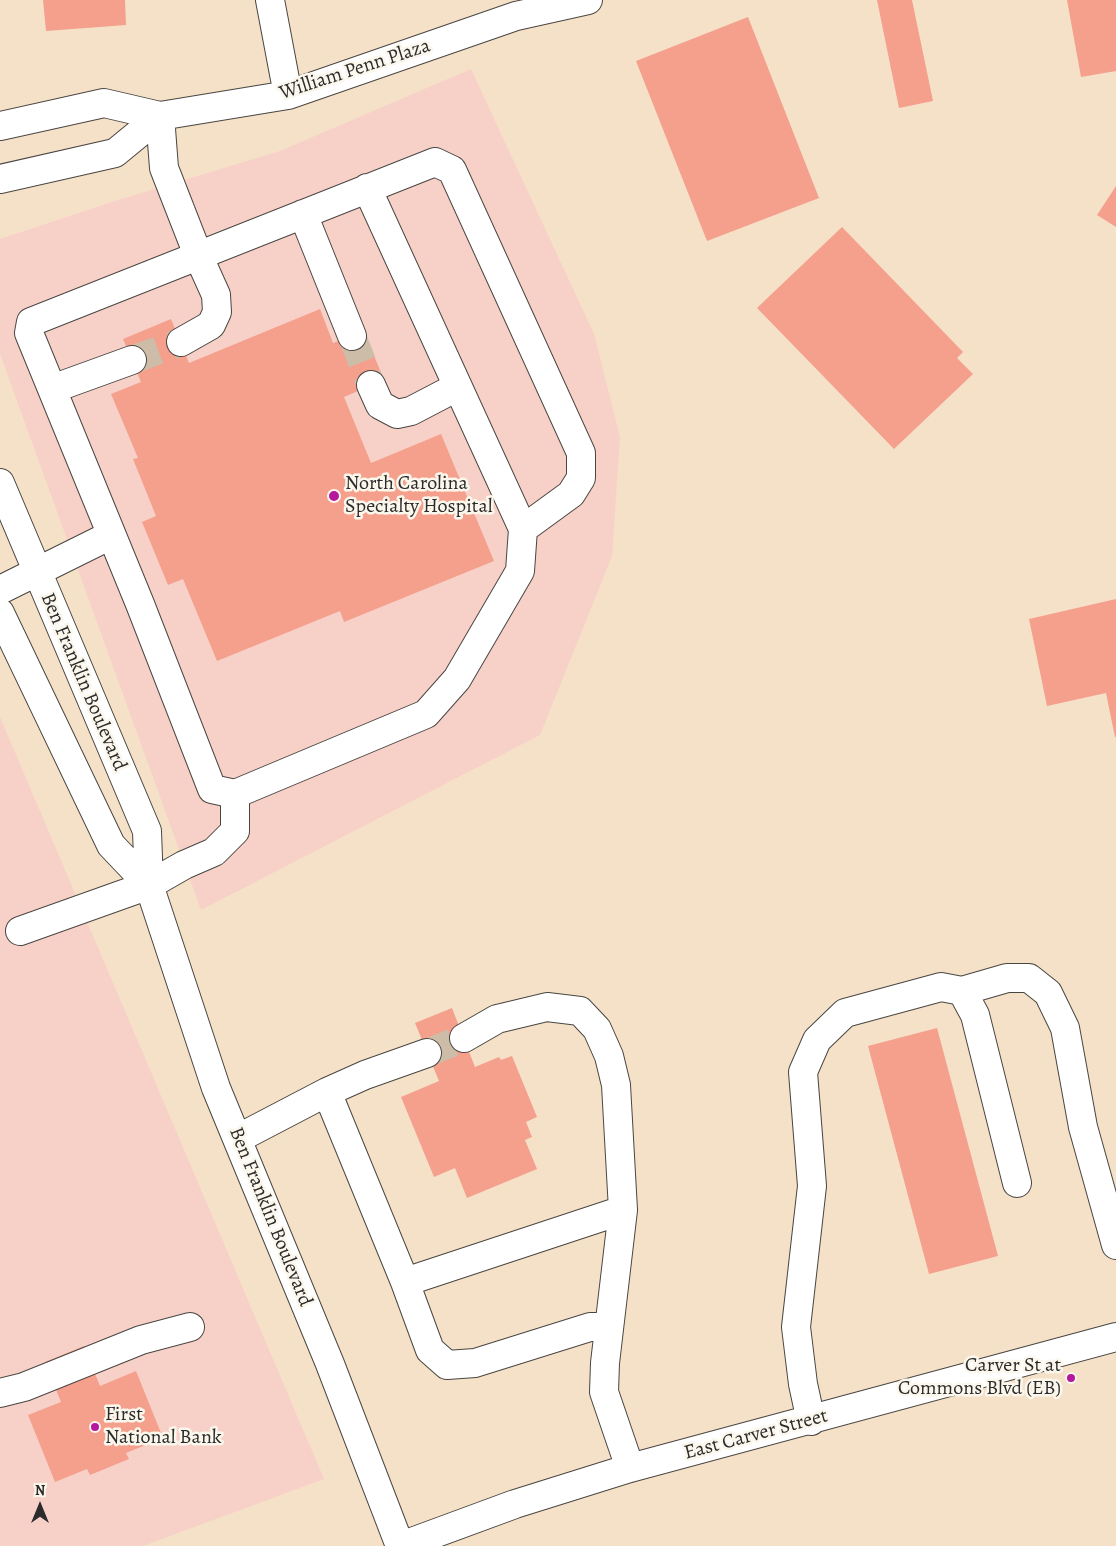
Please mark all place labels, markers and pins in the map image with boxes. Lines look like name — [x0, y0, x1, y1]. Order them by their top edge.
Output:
place label: North Carolina Specialty Hospital — [345, 472, 493, 519]
marker: North Carolina Specialty Hospital — [327, 489, 341, 503]
place label: Carver St at Commons Blvd (EB) — [898, 1354, 1061, 1401]
marker: Carver St at Commons Blvd (EB) — [1065, 1372, 1077, 1384]
place label: First National Bank — [105, 1403, 222, 1450]
marker: First National Bank — [89, 1421, 101, 1433]

